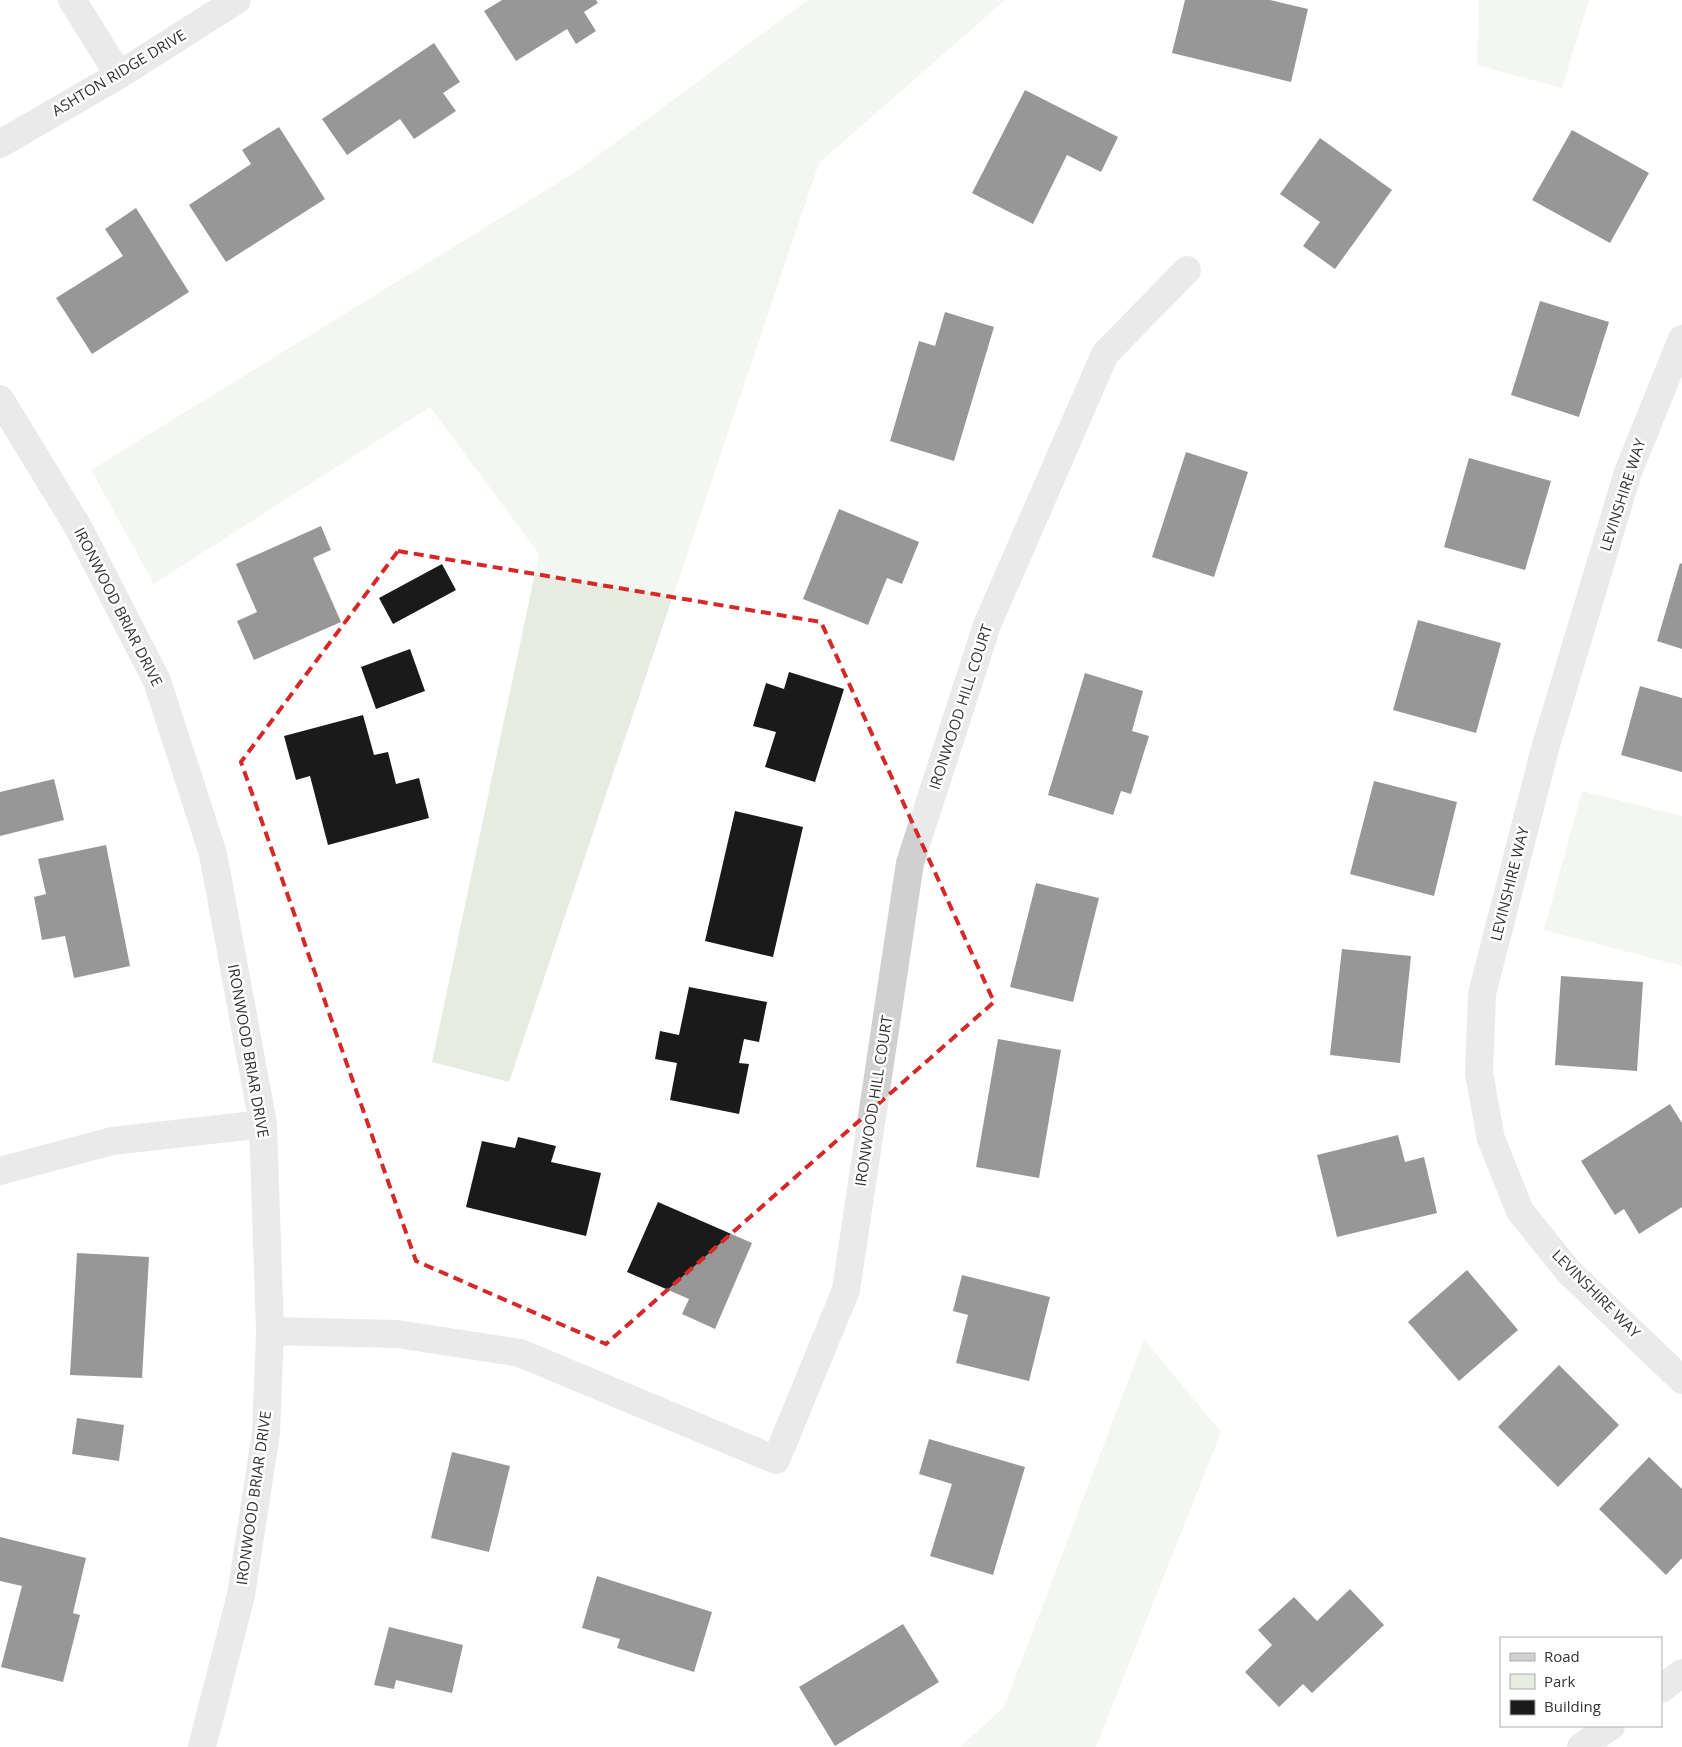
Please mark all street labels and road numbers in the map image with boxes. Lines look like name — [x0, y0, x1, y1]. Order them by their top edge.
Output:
street label: ASHTON RIDGE DRIVE — [48, 24, 189, 120]
street label: LEVINSHIRE WAY — [1594, 435, 1650, 554]
street label: IRONWOOD BRIAR DRIVE — [70, 524, 168, 689]
street label: IRONWOOD HILL COURT — [924, 621, 996, 792]
street label: LEVINSHIRE WAY — [1485, 824, 1533, 943]
street label: IRONWOOD BRIAR DRIVE — [224, 963, 274, 1139]
street label: IRONWOOD HILL COURT — [850, 1013, 897, 1188]
street label: LEVINSHIRE WAY — [1548, 1245, 1646, 1342]
street label: IRONWOOD BRIAR DRIVE — [231, 1409, 275, 1586]

